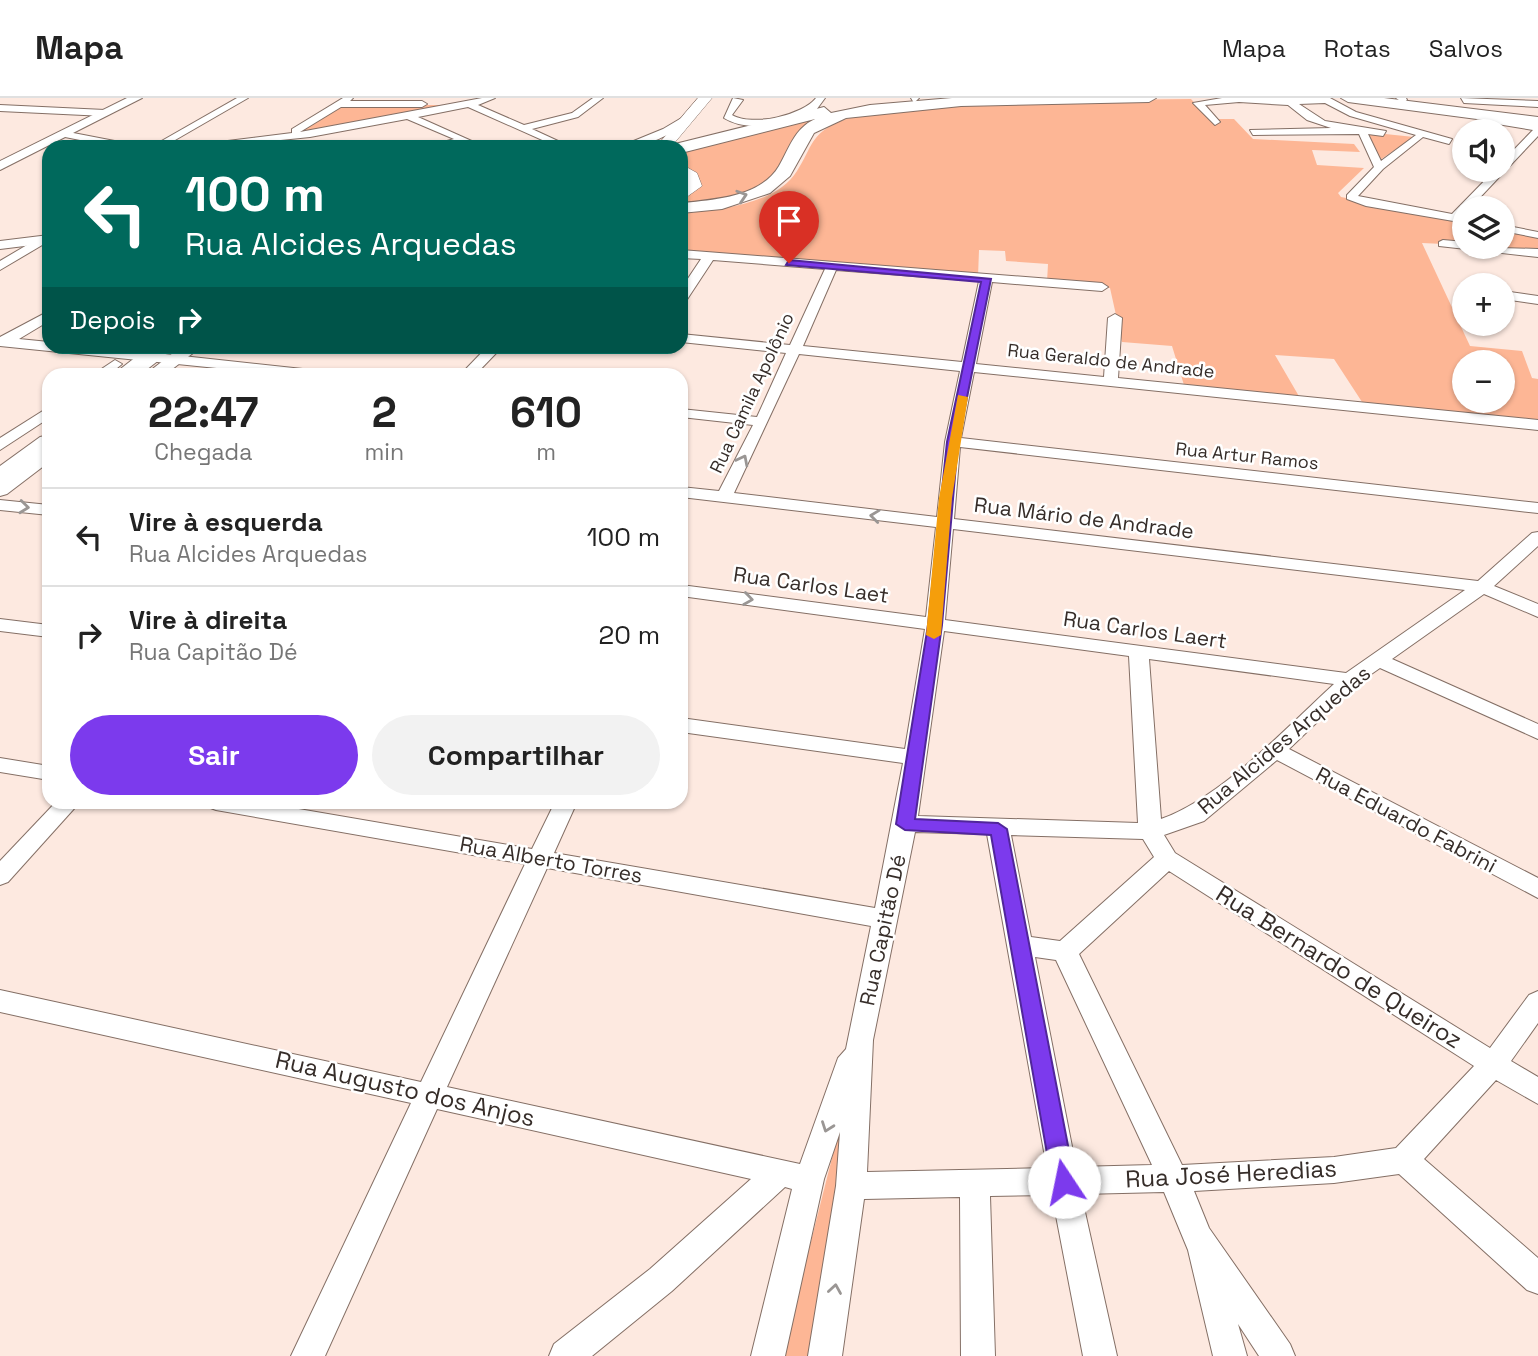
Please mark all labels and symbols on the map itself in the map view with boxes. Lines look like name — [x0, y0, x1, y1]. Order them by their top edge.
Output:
one-way arrow — [735, 190, 747, 204]
pin — [759, 191, 819, 263]
street label: Rua Camila Apolônio — [704, 309, 799, 477]
street label: Rua Geraldo de Andrade — [1006, 338, 1216, 383]
street label: Rua Artur Ramos — [1174, 437, 1320, 474]
one-way arrow — [735, 455, 748, 467]
street label: Rua Mário de Andrade — [973, 491, 1196, 544]
one-way arrow — [19, 500, 30, 515]
one-way arrow — [869, 509, 880, 524]
street label: Rua Carlos Laet — [732, 560, 890, 609]
one-way arrow — [743, 592, 754, 607]
street label: Rua Carlos Laert — [1062, 605, 1229, 654]
street label: Rua Alcides Arquedas — [1192, 659, 1376, 820]
street label: Rua Eduardo Fabrini — [1311, 760, 1501, 879]
street label: Rua Alberto Torres — [458, 830, 644, 889]
street label: Rua Capitão Dé — [853, 852, 912, 1008]
street label: Rua Bernardo de Queiroz — [1210, 878, 1468, 1055]
street label: Rua Augusto dos Anjos — [272, 1044, 538, 1133]
one-way arrow — [821, 1120, 835, 1133]
position arrow — [1027, 1145, 1101, 1219]
street label: Rua José Heredias — [1124, 1152, 1338, 1195]
one-way arrow — [828, 1283, 843, 1294]

